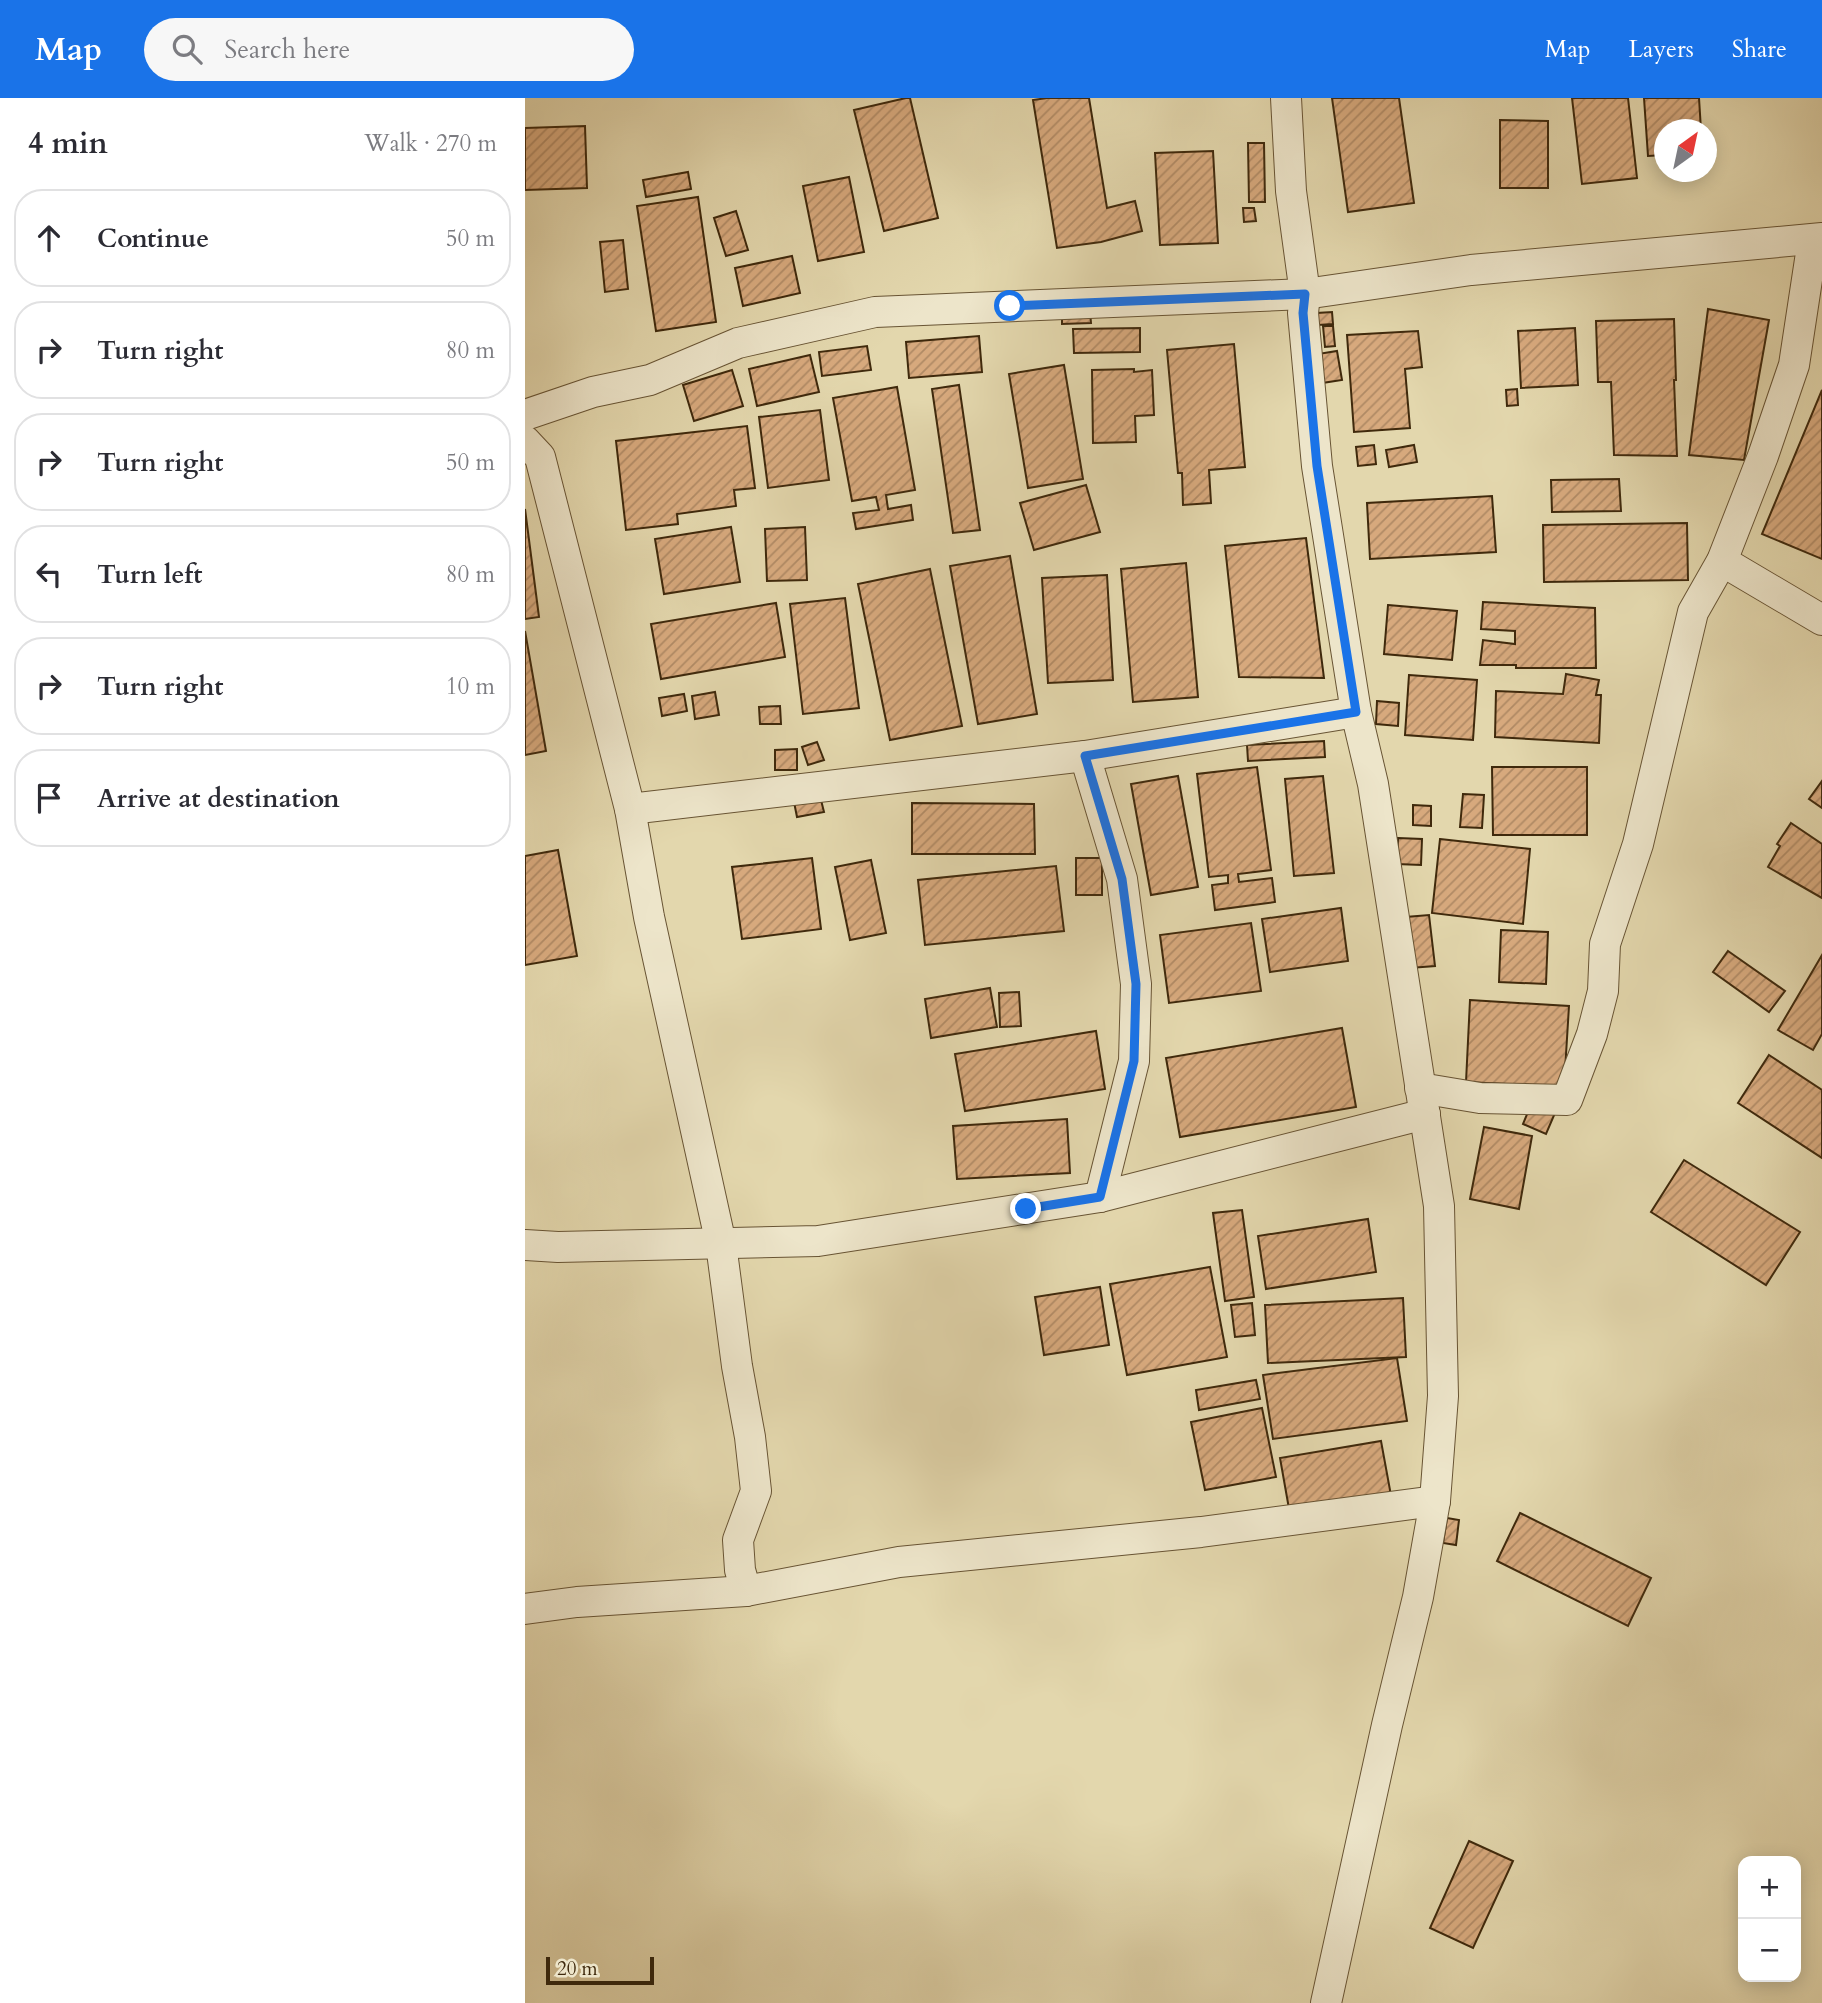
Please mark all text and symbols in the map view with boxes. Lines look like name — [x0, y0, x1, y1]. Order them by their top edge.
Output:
search box — [144, 18, 634, 81]
text: Map — [35, 27, 102, 72]
icon: search — [168, 30, 206, 68]
text: Search here — [224, 32, 350, 67]
text: Map — [1545, 33, 1591, 66]
text: Layers — [1629, 33, 1694, 66]
text: Share — [1732, 33, 1787, 66]
north arrow — [1654, 119, 1717, 182]
text: 4 min — [28, 123, 108, 164]
text: Walk · 270 m — [364, 128, 497, 159]
icon: ahead — [30, 219, 68, 257]
text: Continue — [97, 221, 209, 256]
text: 50 m — [446, 223, 495, 254]
route start — [994, 290, 1025, 321]
icon: right — [30, 331, 68, 369]
text: Turn right — [97, 333, 224, 368]
text: 80 m — [446, 335, 495, 366]
icon: right — [30, 443, 68, 481]
text: Turn right — [97, 445, 224, 480]
text: 50 m — [446, 447, 495, 478]
icon: left — [30, 555, 68, 593]
text: Turn left — [97, 557, 202, 592]
text: 80 m — [446, 559, 495, 590]
icon: right — [30, 667, 68, 705]
text: Turn right — [97, 669, 224, 704]
text: 10 m — [446, 671, 495, 702]
icon: arrive — [30, 779, 68, 817]
text: Arrive at destination — [97, 781, 340, 816]
route end — [1010, 1193, 1041, 1224]
map controls — [1738, 1856, 1801, 1982]
button: + — [1738, 1856, 1801, 1919]
button: − — [1738, 1919, 1801, 1982]
scale bar — [546, 1954, 655, 1986]
text: 20 m — [557, 1956, 598, 1982]

